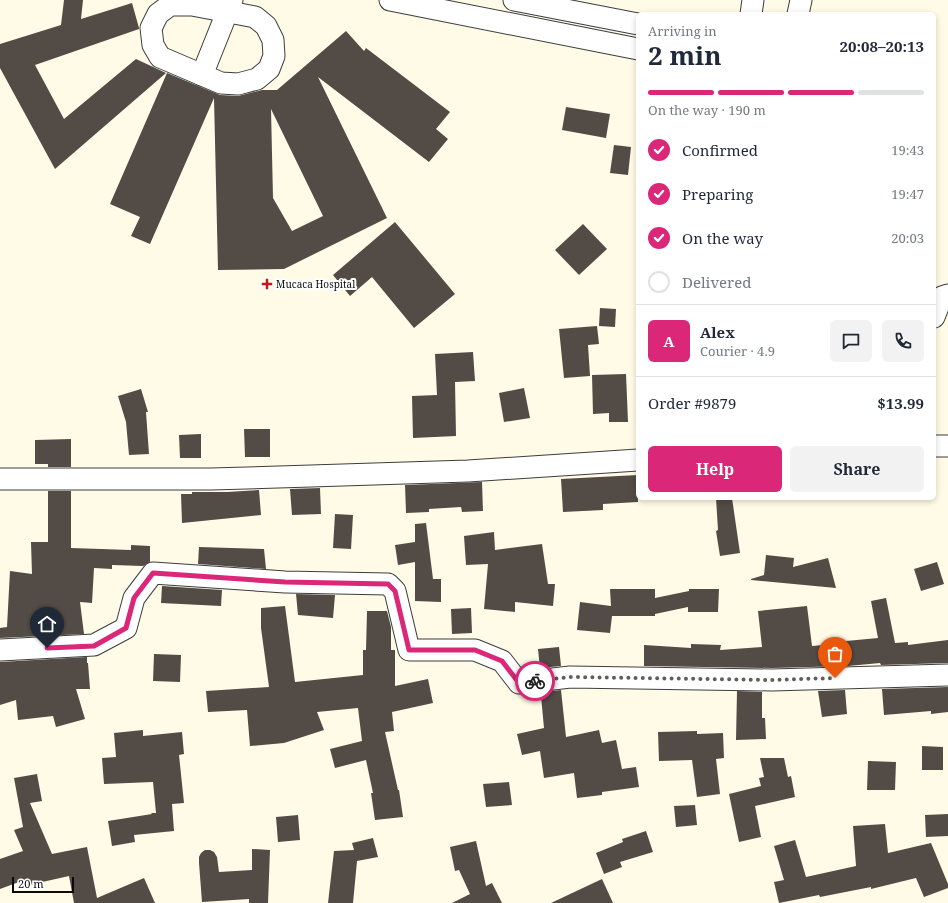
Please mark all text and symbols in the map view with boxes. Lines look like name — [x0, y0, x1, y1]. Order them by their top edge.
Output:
text: Arriving in — [648, 22, 717, 40]
text: 20:08–20:13 — [840, 36, 924, 56]
text: 2 min — [648, 37, 722, 73]
text: On the way · 190 m — [648, 101, 766, 119]
icon: check — [648, 139, 670, 161]
text: Confirmed — [682, 140, 758, 160]
text: 19:43 — [891, 141, 924, 159]
icon: check — [648, 183, 670, 205]
text: Preparing — [682, 184, 753, 204]
text: 19:47 — [891, 185, 924, 203]
icon: check — [648, 227, 670, 249]
text: On the way — [682, 228, 763, 248]
text: 20:03 — [891, 229, 924, 247]
text: Delivered — [682, 272, 751, 292]
place label: Mucaca Hospital — [276, 277, 355, 291]
marker: Mucaca Hospital — [261, 278, 273, 290]
button: chat — [830, 320, 872, 362]
button: phone — [882, 320, 924, 362]
text: Alex — [700, 322, 735, 342]
text: A — [663, 331, 675, 351]
text: Courier · 4.9 — [700, 342, 775, 360]
text: Order #9879 — [648, 393, 736, 413]
text: $13.99 — [877, 393, 924, 413]
button: Help — [648, 446, 782, 492]
button: Share — [790, 446, 924, 492]
pin — [30, 607, 64, 648]
icon: home — [36, 613, 58, 635]
pin — [818, 637, 852, 678]
icon: bag — [824, 643, 846, 665]
courier — [515, 661, 555, 701]
icon: bike — [524, 670, 546, 692]
scale bar — [12, 875, 74, 894]
text: 20 m — [18, 876, 44, 891]

